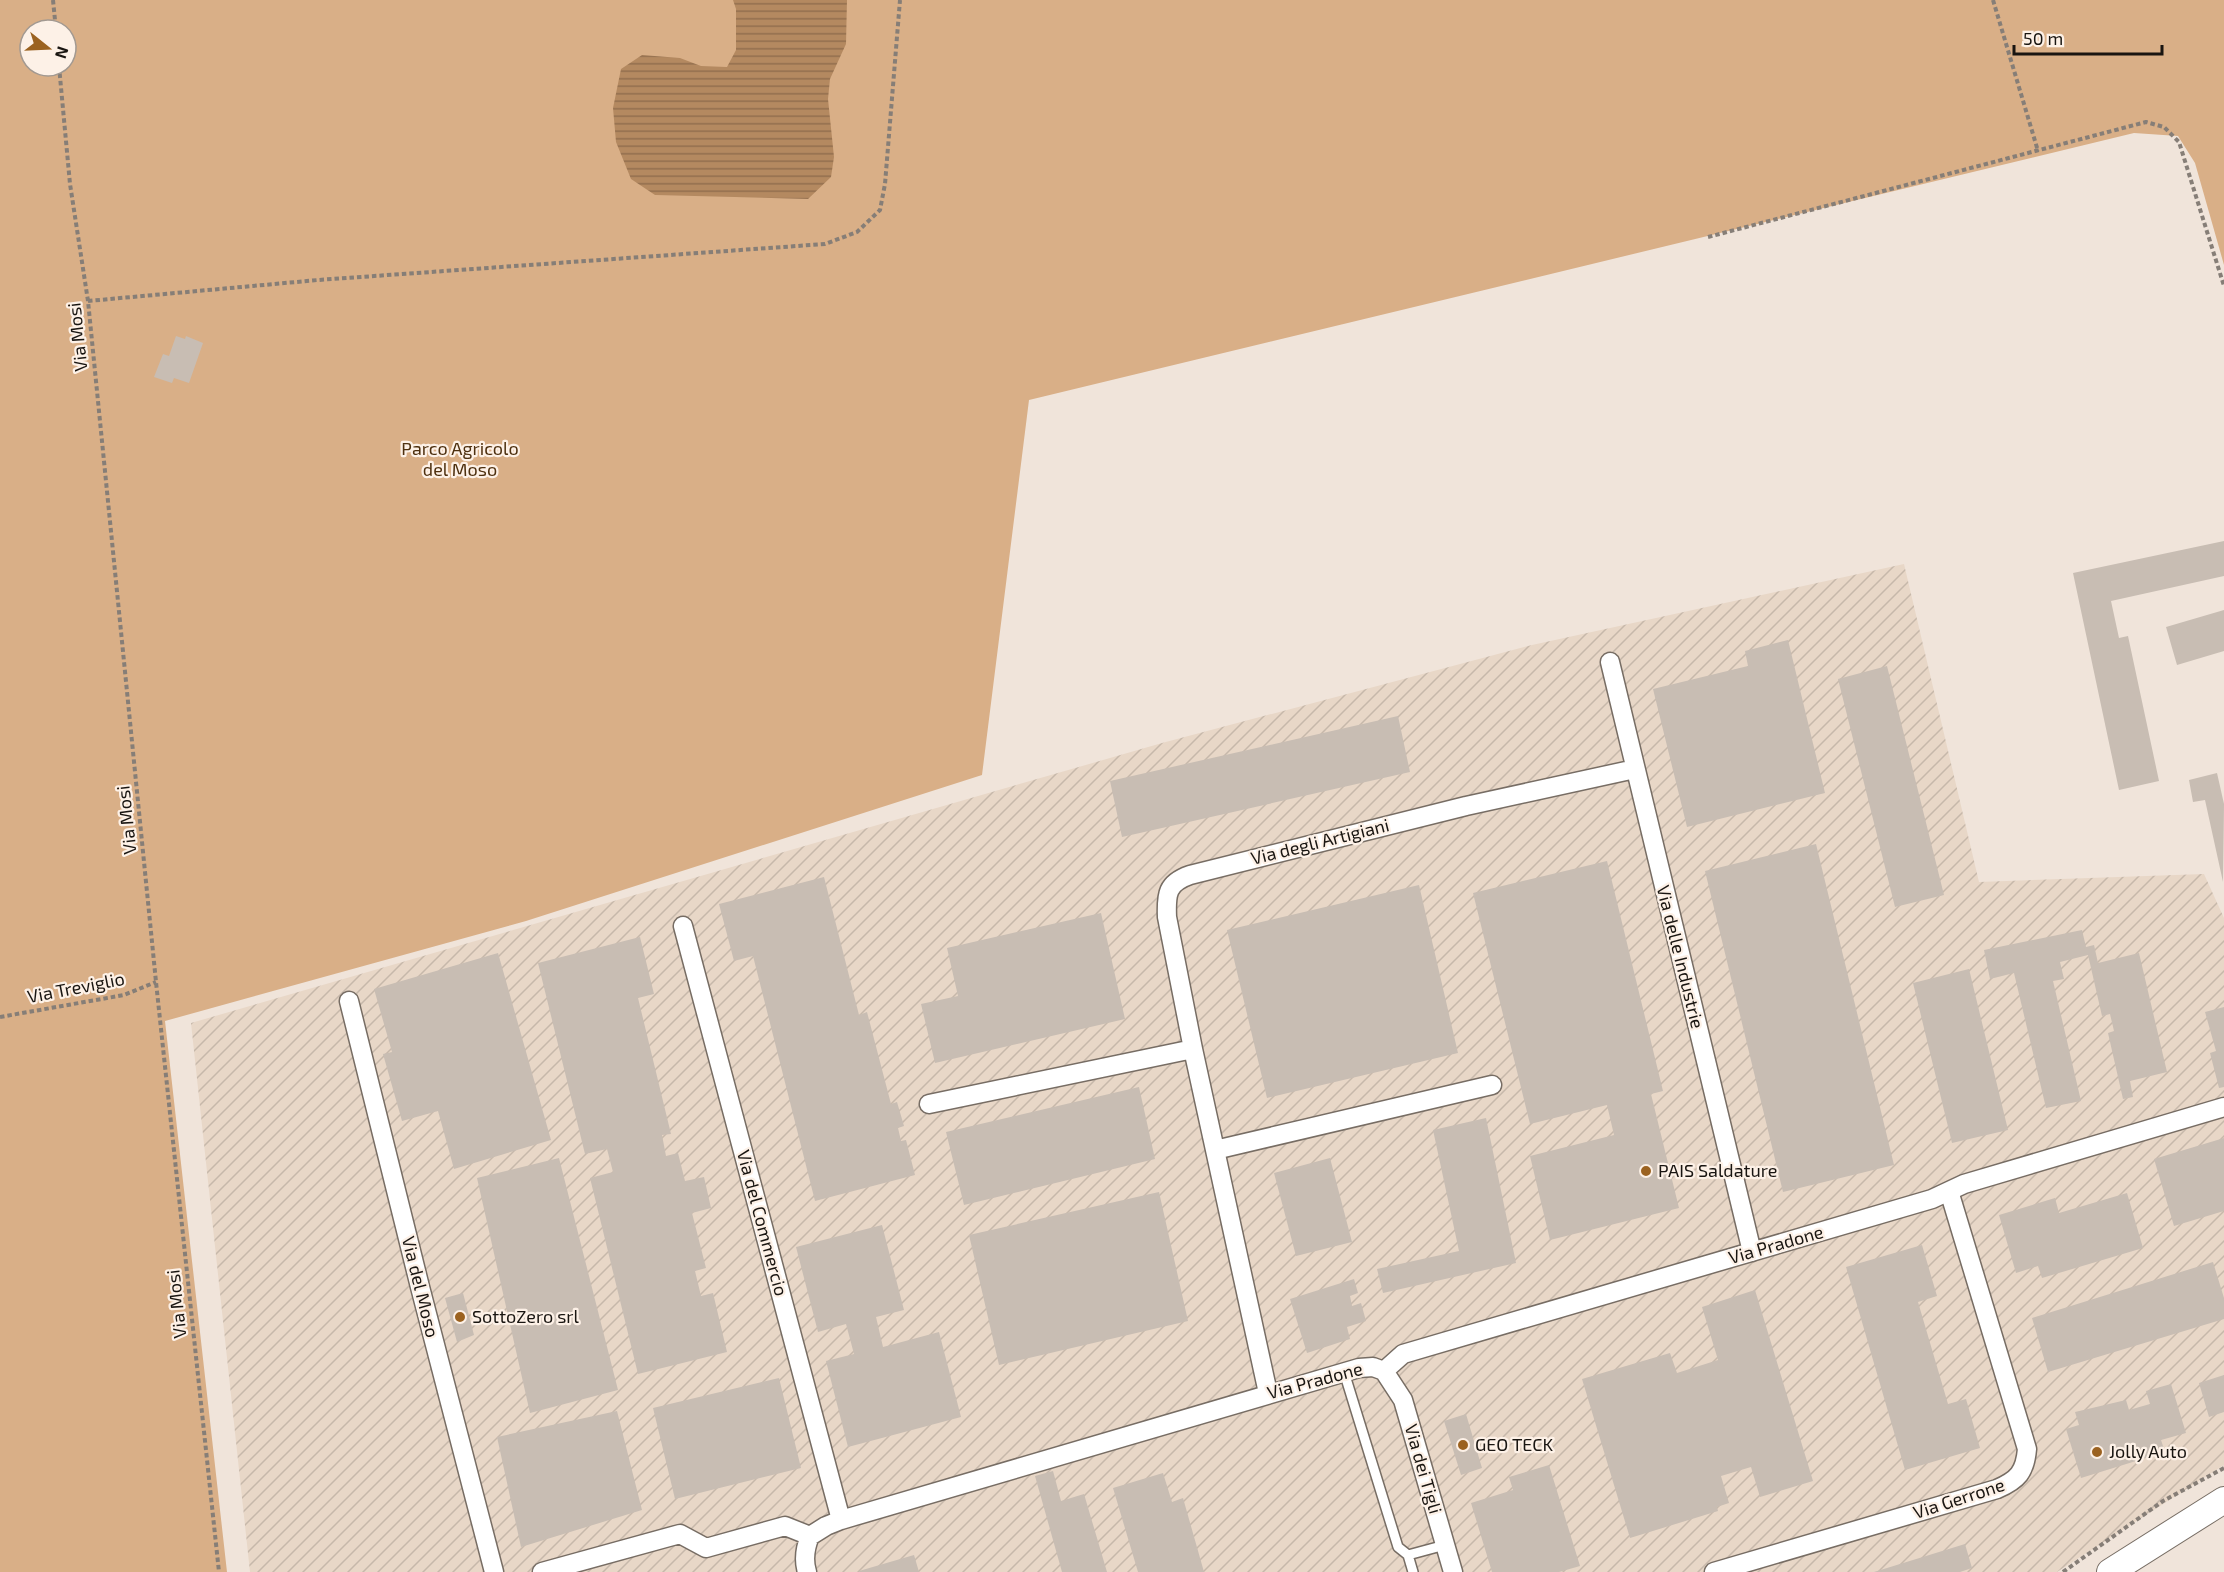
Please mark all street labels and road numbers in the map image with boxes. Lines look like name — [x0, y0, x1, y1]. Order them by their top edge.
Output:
street label: Via Mosi — [62, 302, 92, 373]
street label: Via Mosi — [111, 785, 141, 856]
street label: Via degli Artigiani — [1248, 813, 1391, 869]
street label: Via delle Industrie — [1653, 883, 1709, 1031]
street label: Via Treviglio — [25, 967, 126, 1007]
street label: Via del Commercio — [733, 1147, 793, 1298]
street label: Via Pradone — [1726, 1220, 1826, 1268]
street label: Via del Moso — [398, 1234, 444, 1340]
street label: Via Mosi — [161, 1269, 191, 1340]
street label: Via Pradone — [1265, 1357, 1365, 1403]
street label: Via dei Tigli — [1401, 1421, 1447, 1516]
street label: Via Gerrone — [1910, 1473, 2007, 1523]

